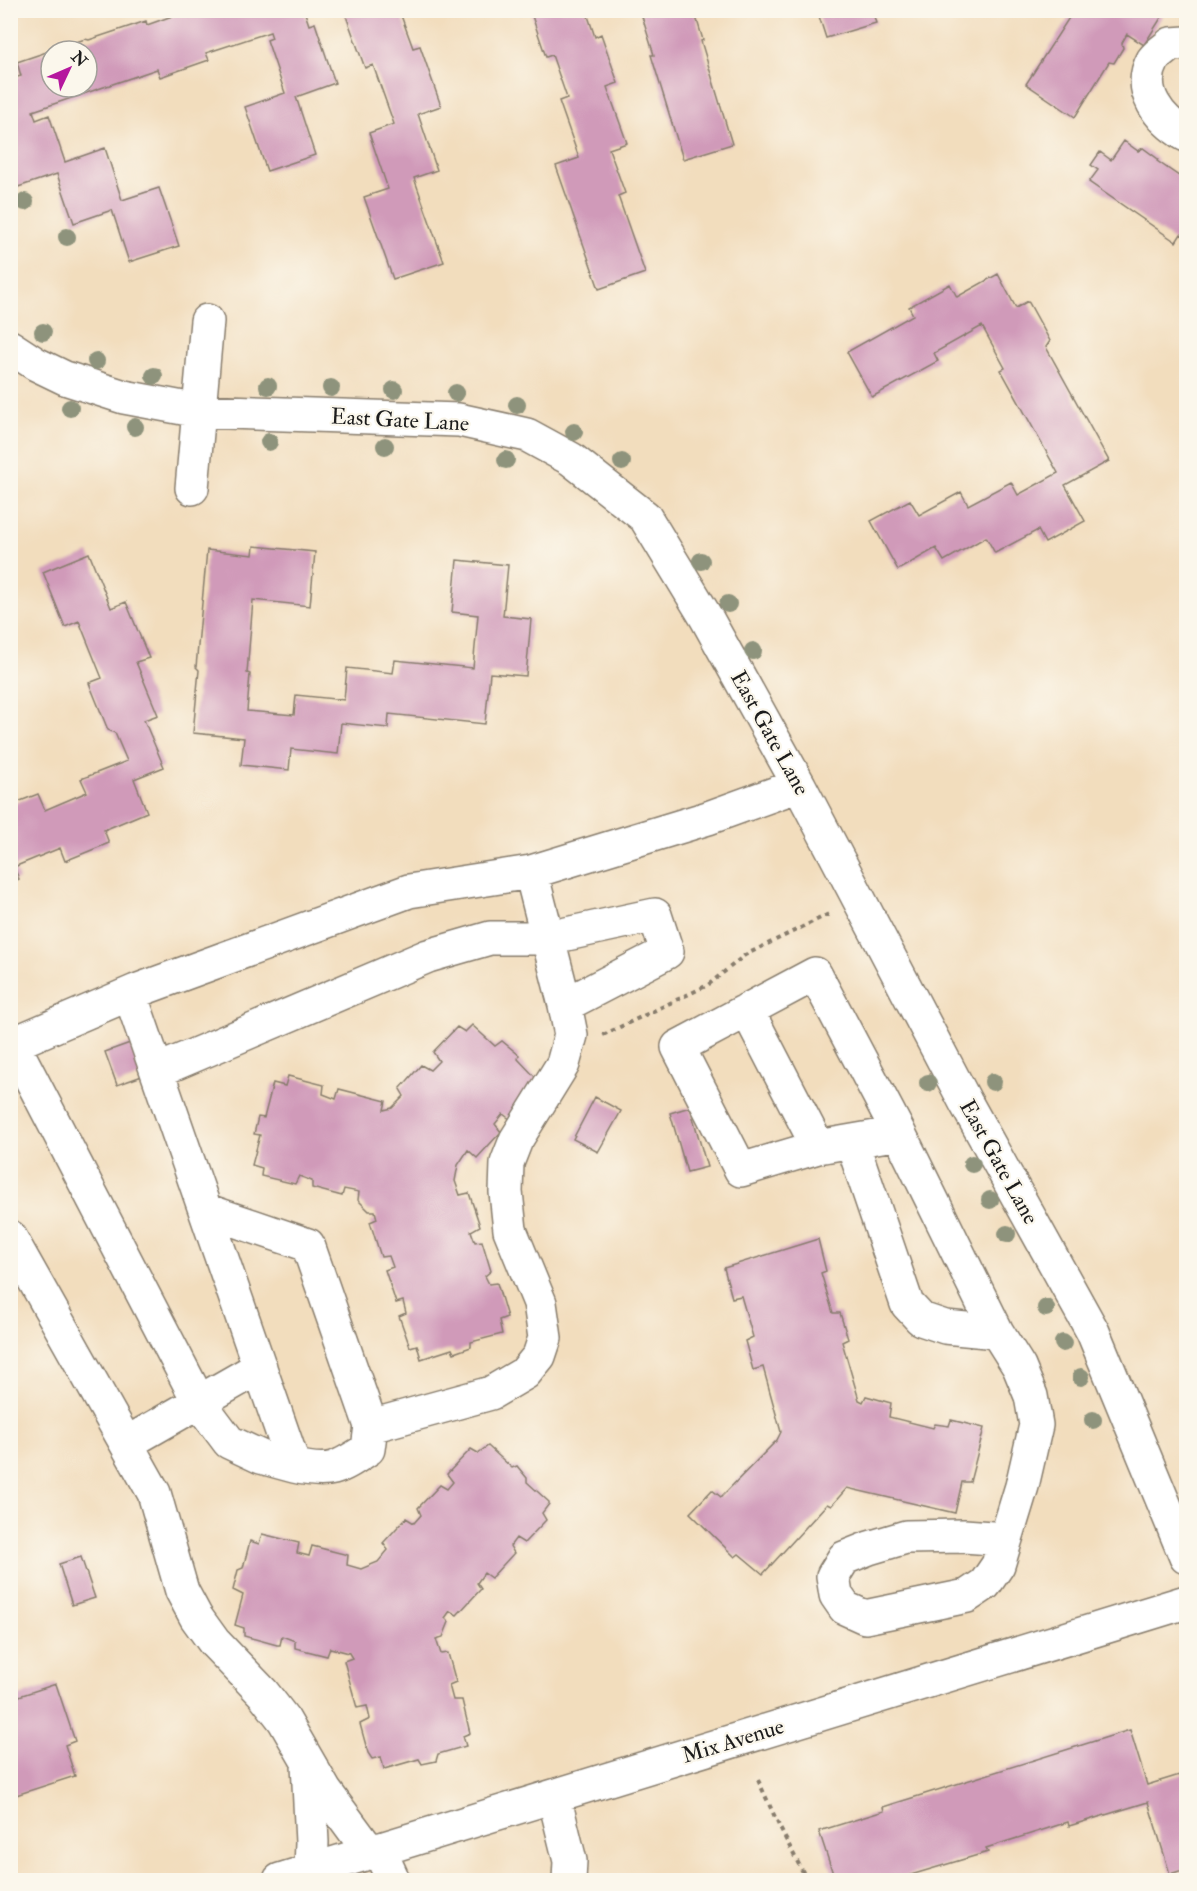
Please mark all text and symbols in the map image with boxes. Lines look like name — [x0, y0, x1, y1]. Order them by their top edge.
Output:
north arrow — [39, 39, 99, 99]
text: N — [66, 46, 92, 72]
street label: East Gate Lane — [330, 402, 470, 438]
street label: East Gate Lane — [724, 666, 816, 800]
street label: East Gate Lane — [953, 1095, 1045, 1229]
street label: Mix Avenue — [679, 1712, 787, 1770]

